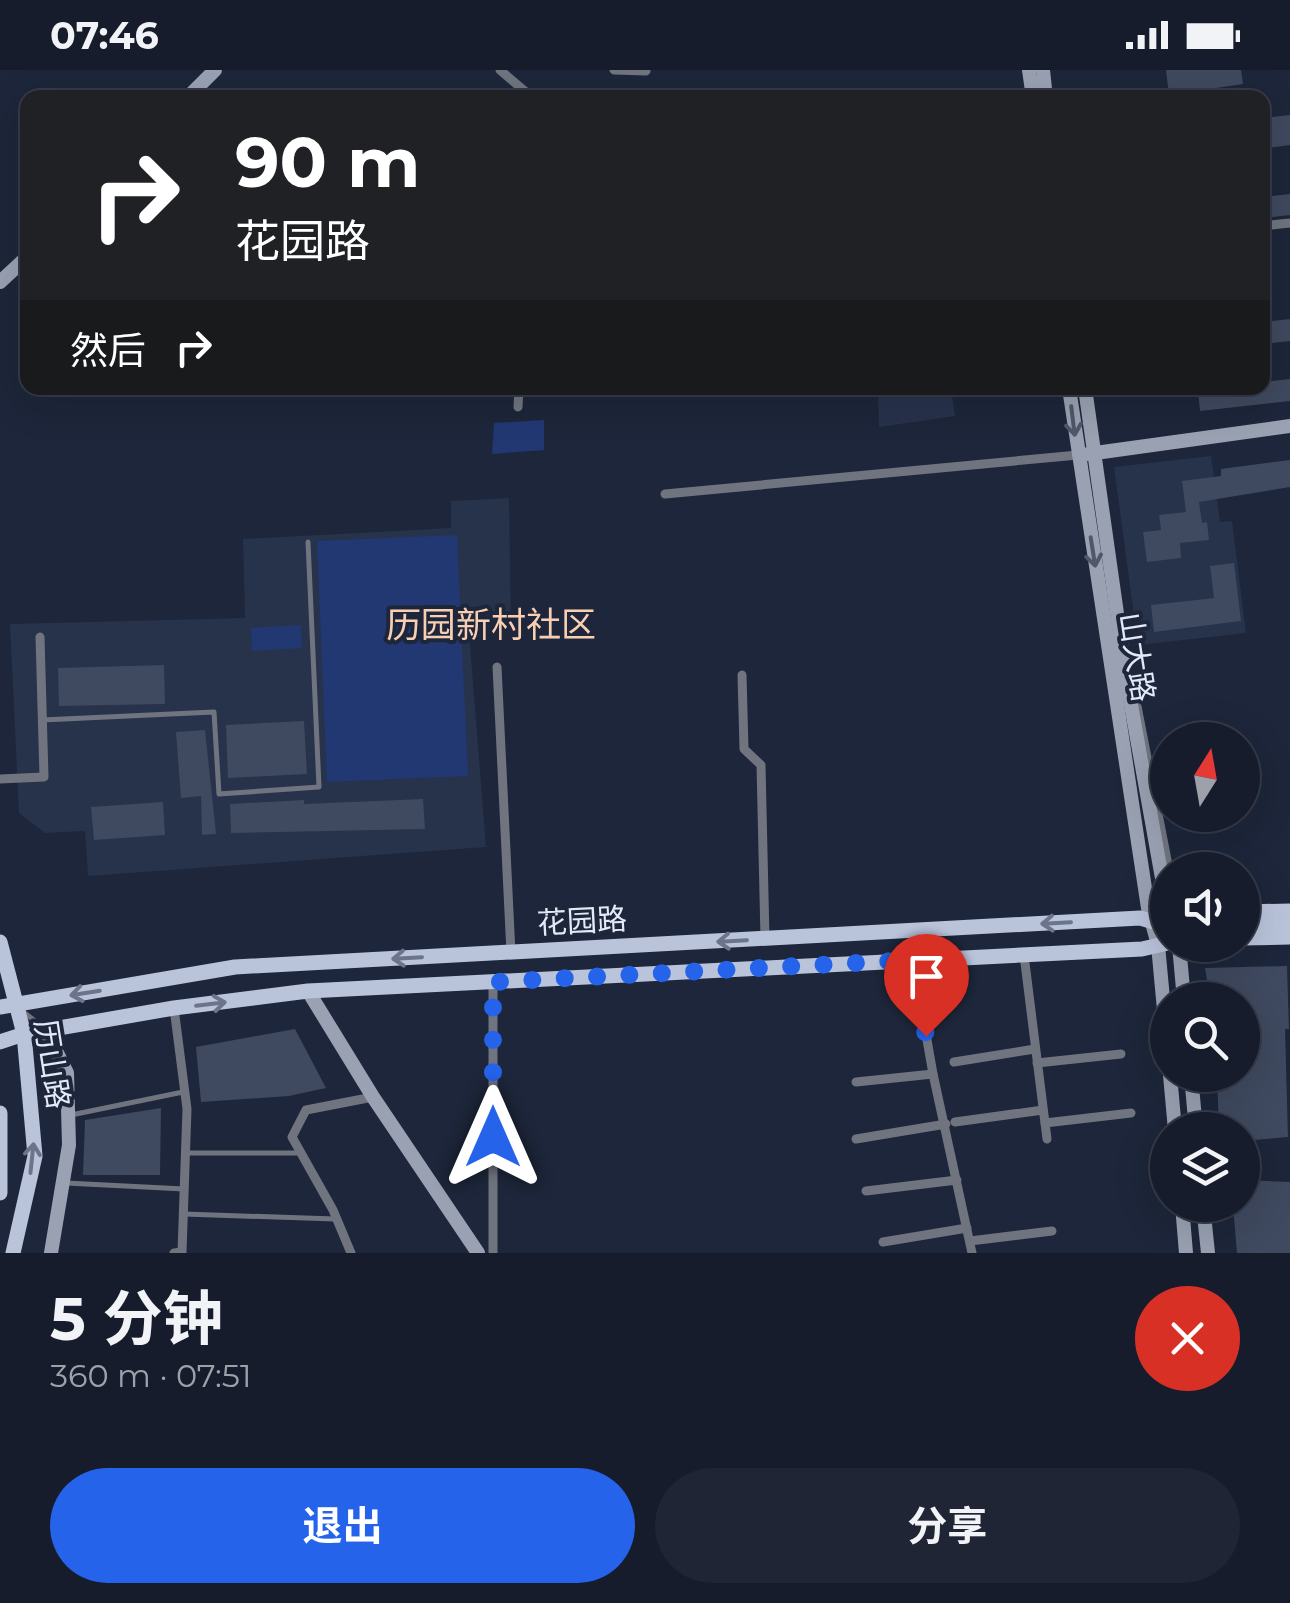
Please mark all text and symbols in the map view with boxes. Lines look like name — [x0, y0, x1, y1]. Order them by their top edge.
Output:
text: 07:46 — [50, 12, 159, 59]
text: 90 m — [235, 119, 420, 205]
icon: right — [70, 130, 200, 260]
text: 花园路 — [235, 213, 370, 268]
icon: right — [166, 320, 221, 375]
text: 然后 — [70, 327, 146, 374]
one-way arrow — [1065, 405, 1083, 437]
one-way arrow — [1084, 535, 1102, 567]
district label: 历园新村社区 — [386, 603, 596, 646]
street label: 山大路 — [1112, 610, 1162, 704]
north arrow — [1150, 722, 1260, 832]
map controls — [1150, 722, 1260, 1222]
button: sound — [1150, 852, 1260, 962]
street label: 花园路 — [536, 900, 628, 942]
one-way arrow — [1041, 914, 1073, 933]
one-way arrow — [716, 931, 748, 950]
pin — [884, 934, 969, 1037]
one-way arrow — [392, 949, 424, 968]
icon: arrive — [899, 949, 954, 1004]
button: search — [1150, 982, 1260, 1092]
one-way arrow — [69, 985, 101, 1003]
one-way arrow — [195, 994, 227, 1012]
street label: 历山路 — [27, 1017, 77, 1111]
position arrow — [441, 1085, 545, 1189]
button: layers — [1150, 1112, 1260, 1222]
one-way arrow — [23, 1142, 42, 1174]
text: 5 分钟 — [50, 1282, 223, 1355]
button: close — [1135, 1286, 1240, 1391]
text: 360 m · 07:51 — [50, 1356, 251, 1395]
button: 退出 — [50, 1468, 635, 1583]
button: 分享 — [655, 1468, 1240, 1583]

